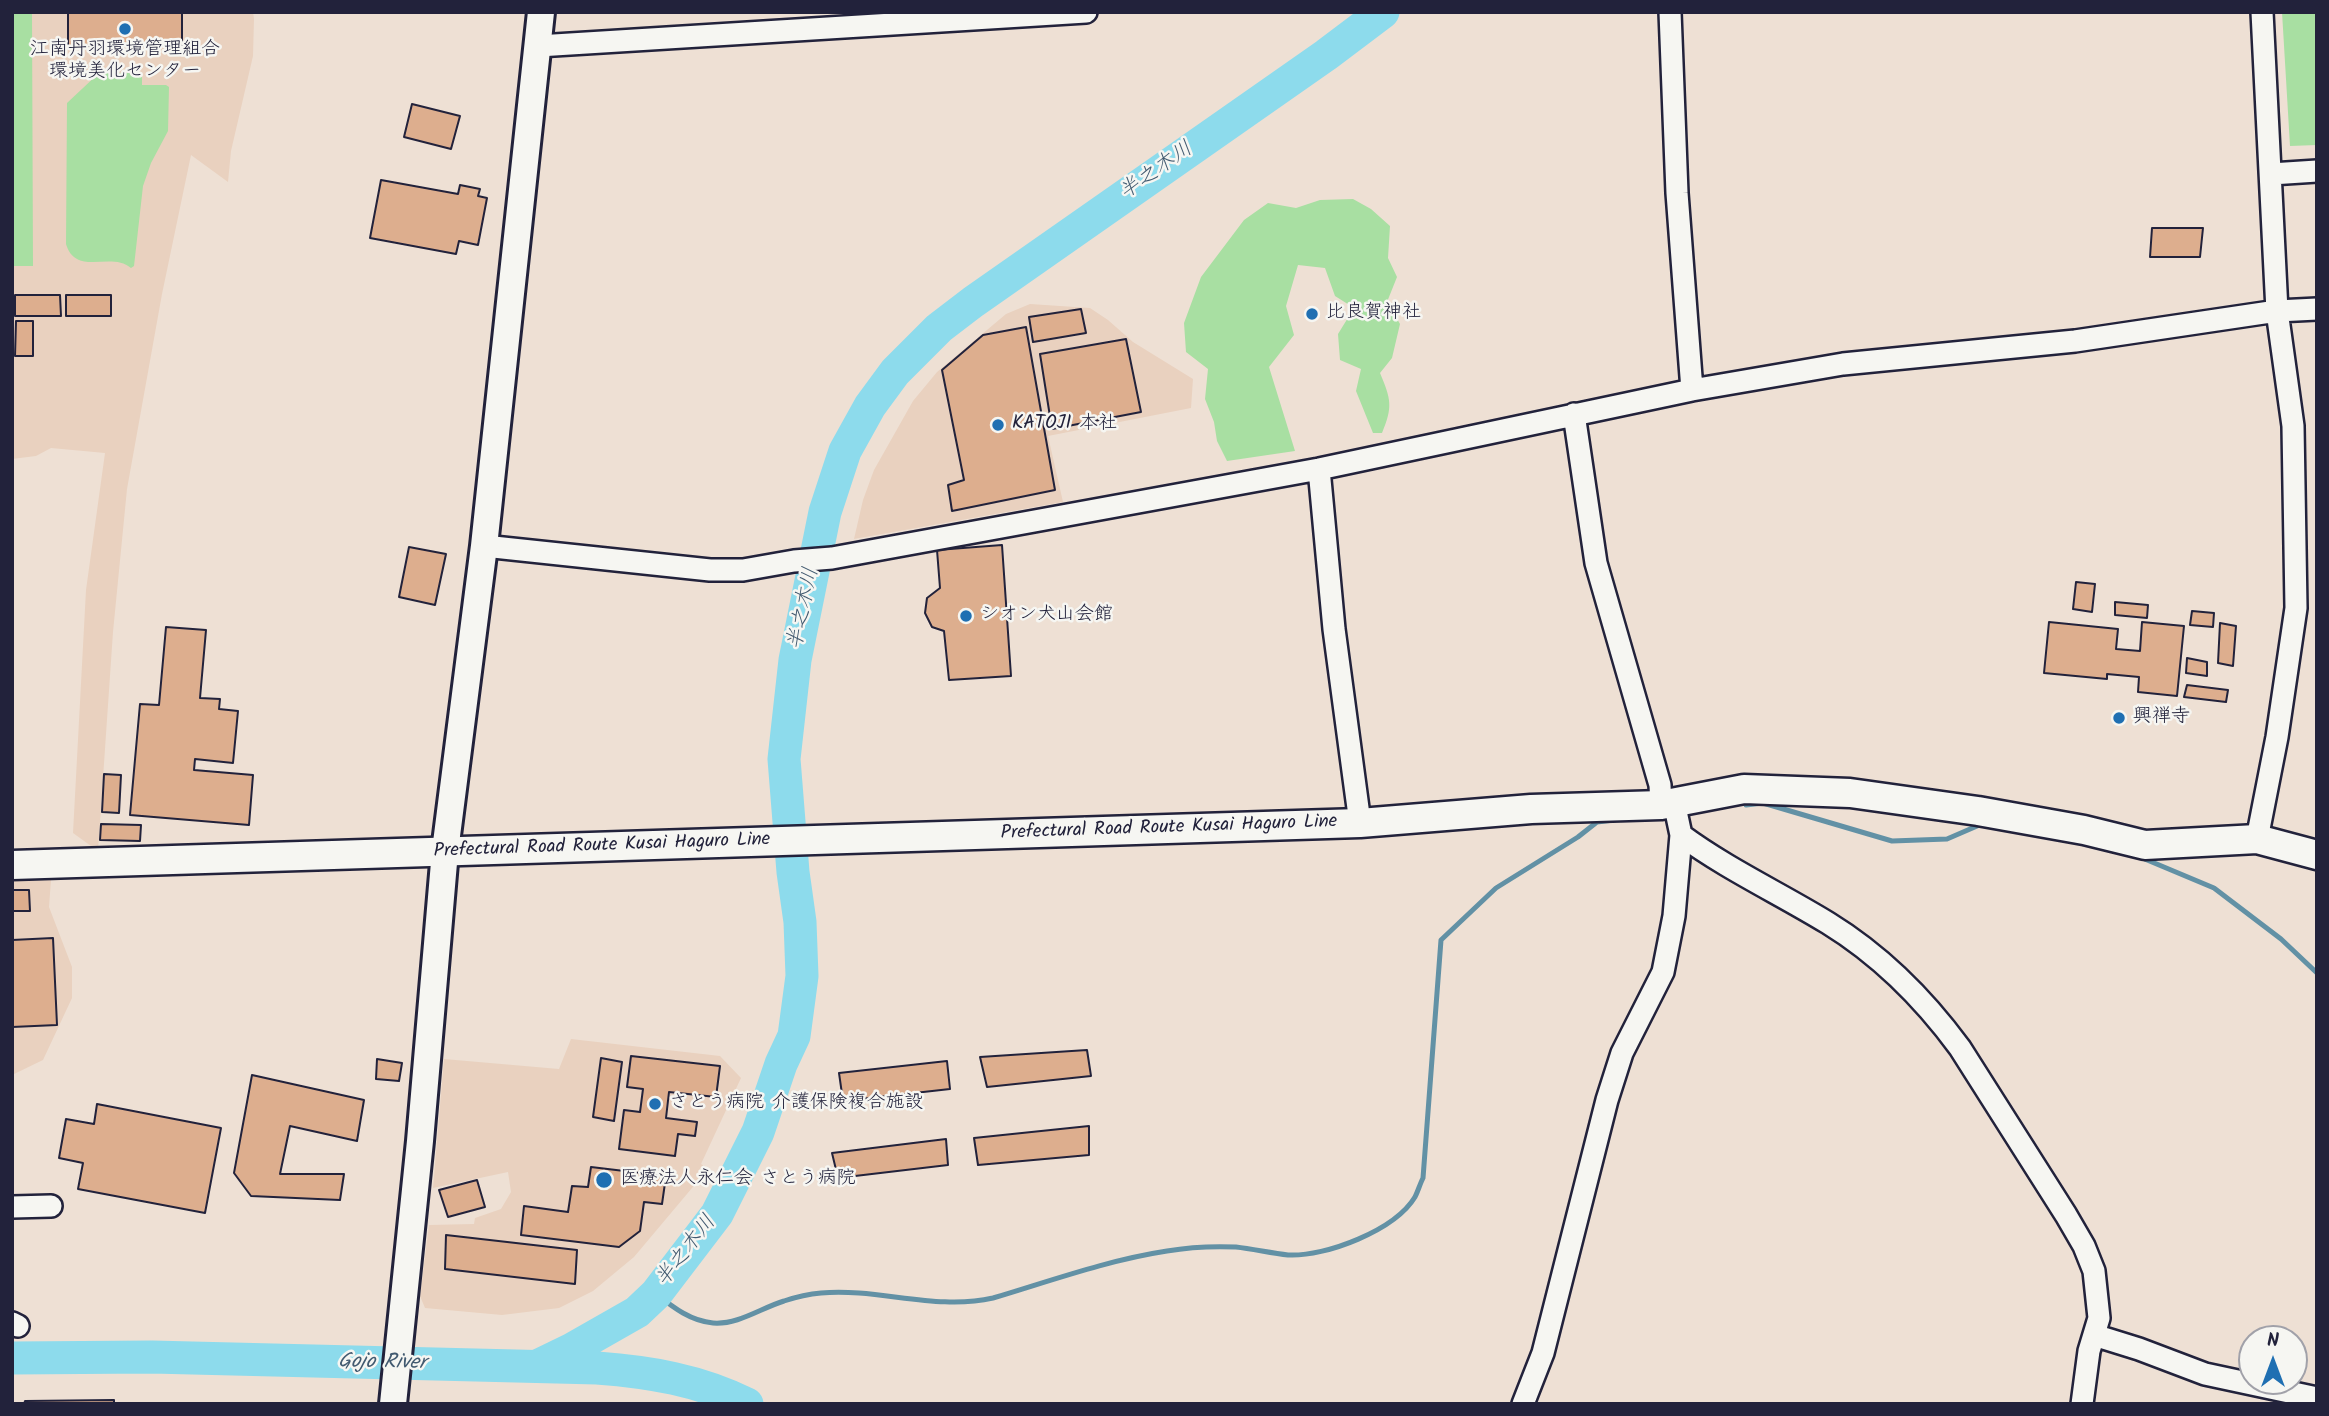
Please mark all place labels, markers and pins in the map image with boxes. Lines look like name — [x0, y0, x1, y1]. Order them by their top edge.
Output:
marker: 江南丹羽環境管理組合 環境美化センター — [117, 21, 133, 37]
place label: 江南丹羽環境管理組合 環境美化センター — [30, 40, 220, 84]
place label: 比良賀神社 — [1326, 303, 1421, 325]
marker: 比良賀神社 — [1304, 306, 1320, 322]
place label: KATOJI 本社 — [1012, 414, 1117, 436]
marker: KATOJI 本社 — [990, 417, 1006, 433]
place label: シオン犬山会館 — [980, 605, 1113, 627]
marker: シオン犬山会館 — [958, 608, 974, 624]
place label: 興禅寺 — [2133, 707, 2190, 729]
marker: 興禅寺 — [2111, 710, 2127, 726]
place label: さとう病院 介護保険複合施設 — [669, 1093, 924, 1115]
marker: さとう病院 介護保険複合施設 — [647, 1096, 663, 1112]
place label: 医療法人永仁会 さとう病院 — [620, 1169, 856, 1191]
marker: 医療法人永仁会 さとう病院 — [594, 1170, 614, 1190]

